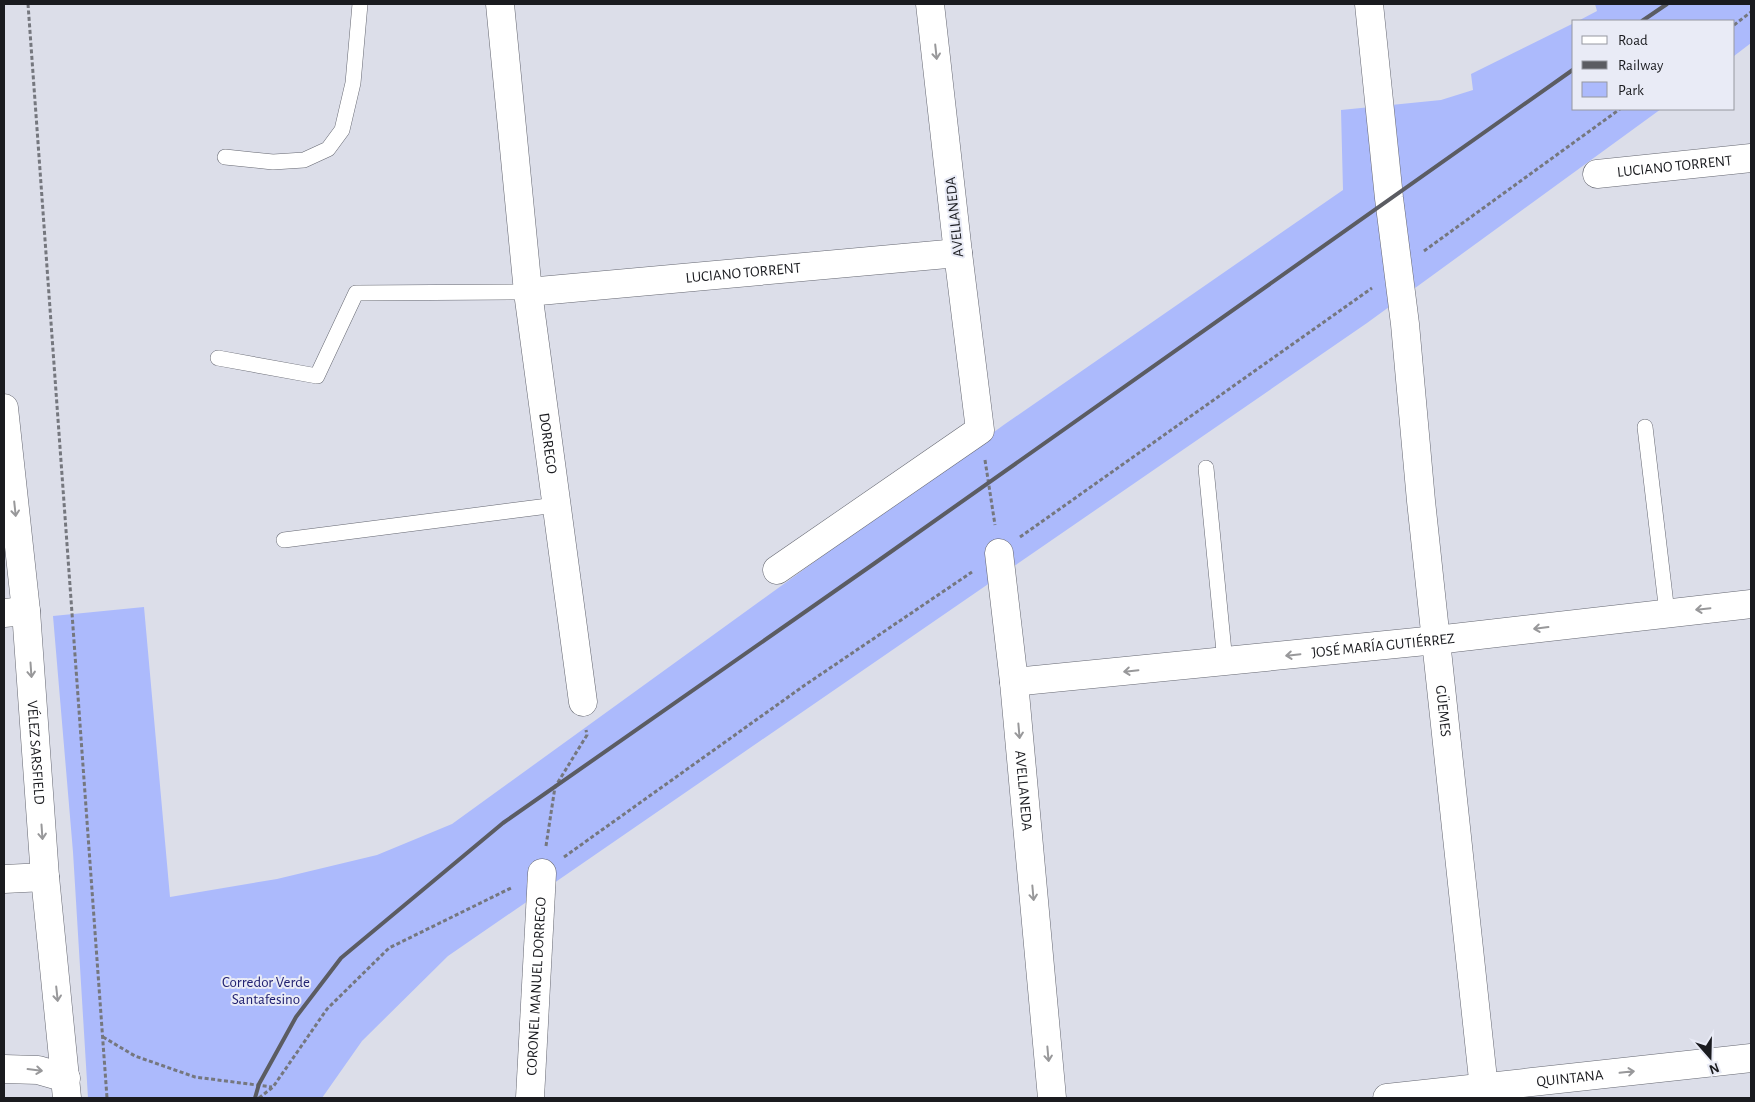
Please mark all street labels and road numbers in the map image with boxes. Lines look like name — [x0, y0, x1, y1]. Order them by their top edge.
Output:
street label: LUCIANO TORRENT — [1616, 153, 1734, 180]
street label: AVELLANEDA — [943, 176, 966, 258]
street label: LUCIANO TORRENT — [685, 260, 802, 286]
street label: DORREGO — [536, 412, 559, 475]
street label: JOSÉ MARÍA GUTIÉRREZ — [1311, 631, 1456, 660]
street label: GÜEMES — [1433, 685, 1453, 738]
street label: VÉLEZ SARSFIELD — [24, 700, 47, 805]
street label: AVELLANEDA — [1012, 750, 1035, 832]
street label: CORONEL MANUEL DORREGO — [524, 896, 549, 1076]
street label: QUINTANA — [1536, 1067, 1604, 1090]

